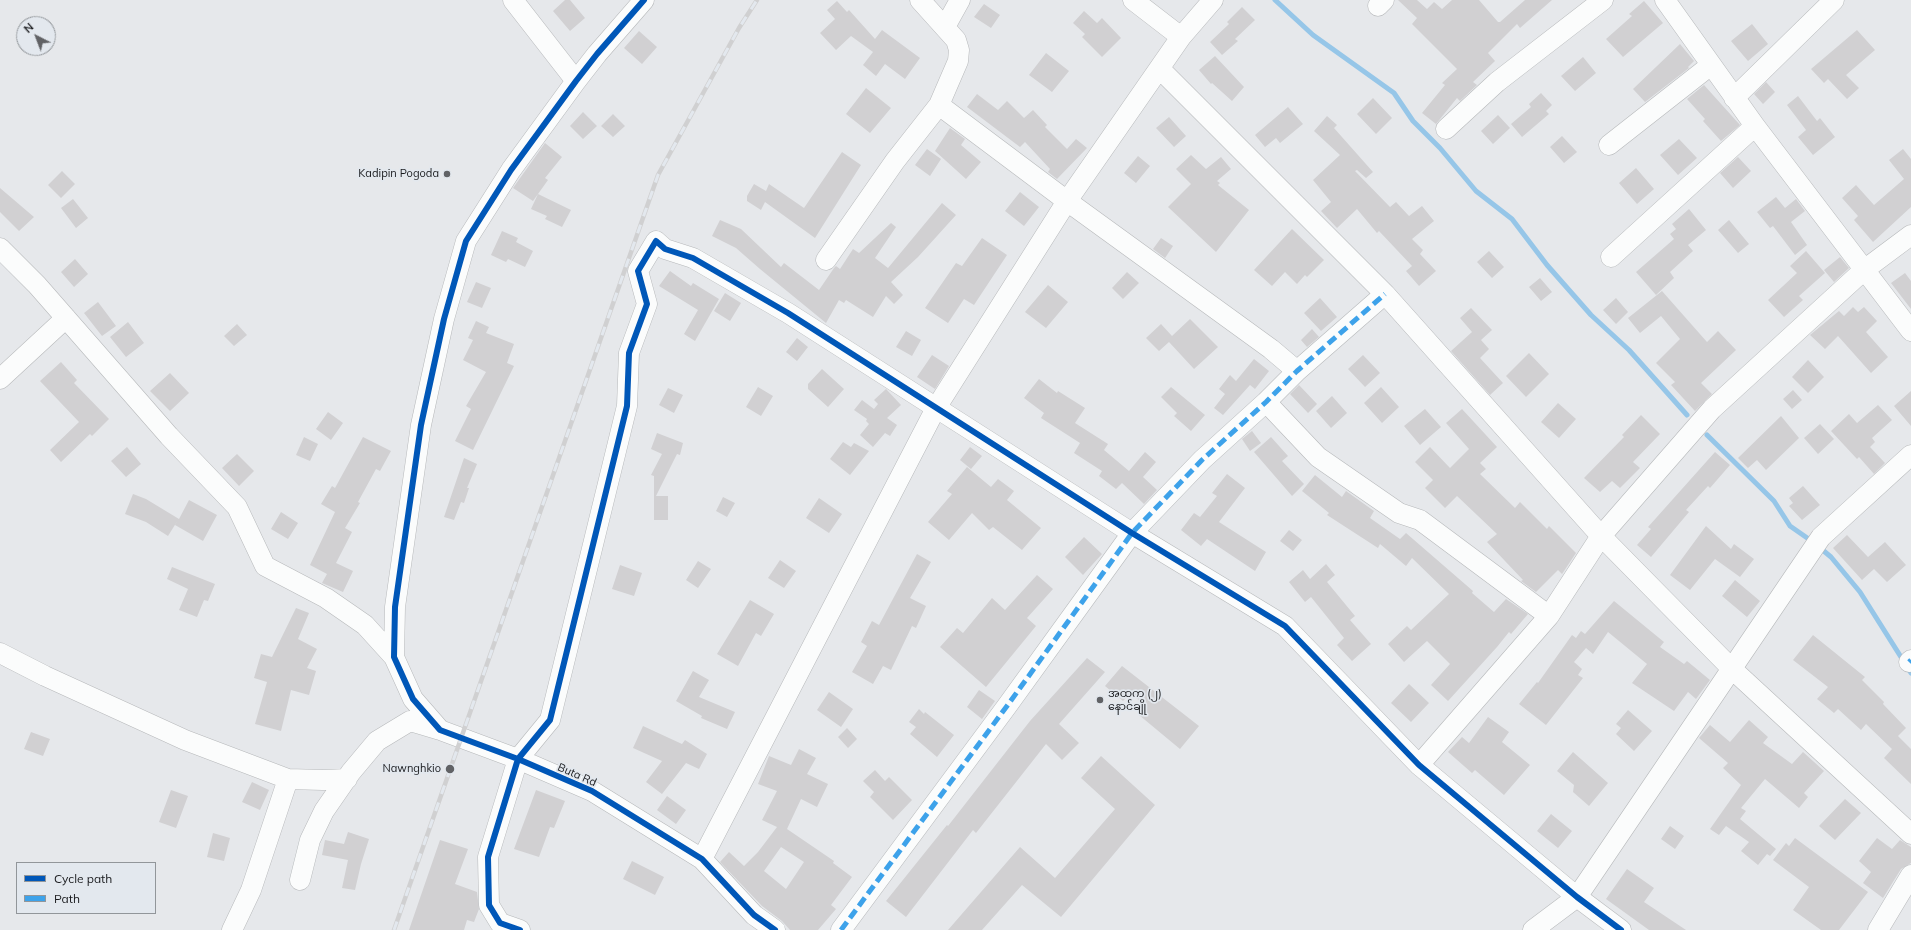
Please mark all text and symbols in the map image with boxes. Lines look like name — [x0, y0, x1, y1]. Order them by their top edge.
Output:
north arrow — [16, 16, 56, 56]
text: N — [21, 20, 36, 36]
place label: Kadipin Pogoda — [358, 167, 439, 181]
marker: Kadipin Pogoda — [442, 169, 452, 179]
place label: အထက (၂) နောင်ချို — [1108, 687, 1162, 713]
marker: အထက (၂) နောင်ချို — [1095, 695, 1105, 705]
street label: Buta Rd — [555, 761, 599, 789]
place label: Nawnghkio — [383, 762, 441, 776]
marker: Nawnghkio — [444, 763, 456, 775]
legend — [16, 862, 156, 914]
text: Cycle path — [54, 871, 112, 886]
text: Path — [54, 891, 80, 906]

